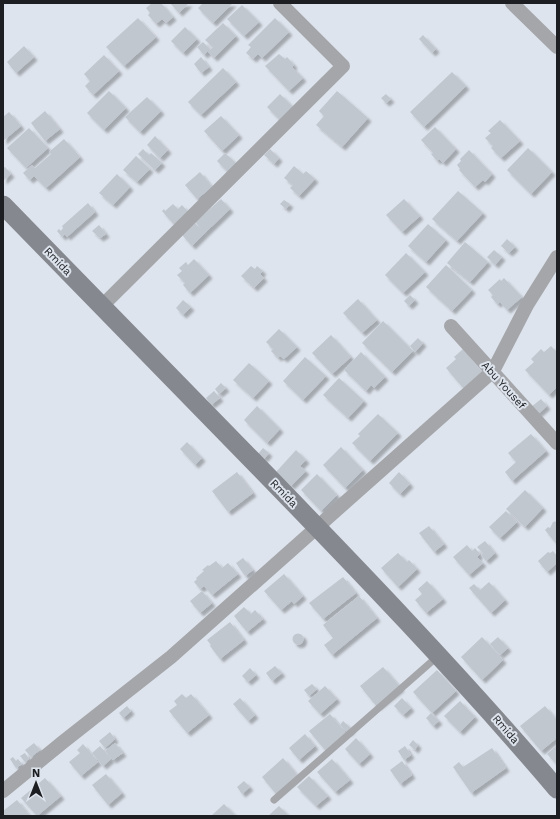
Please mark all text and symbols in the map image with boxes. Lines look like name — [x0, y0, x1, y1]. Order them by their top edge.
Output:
street label: Rmida — [41, 245, 74, 278]
street label: Abu Yousef — [479, 359, 529, 412]
street label: Rmida — [267, 477, 300, 510]
street label: Rmida — [490, 712, 522, 746]
north arrow — [16, 763, 56, 803]
text: N — [32, 767, 40, 780]

